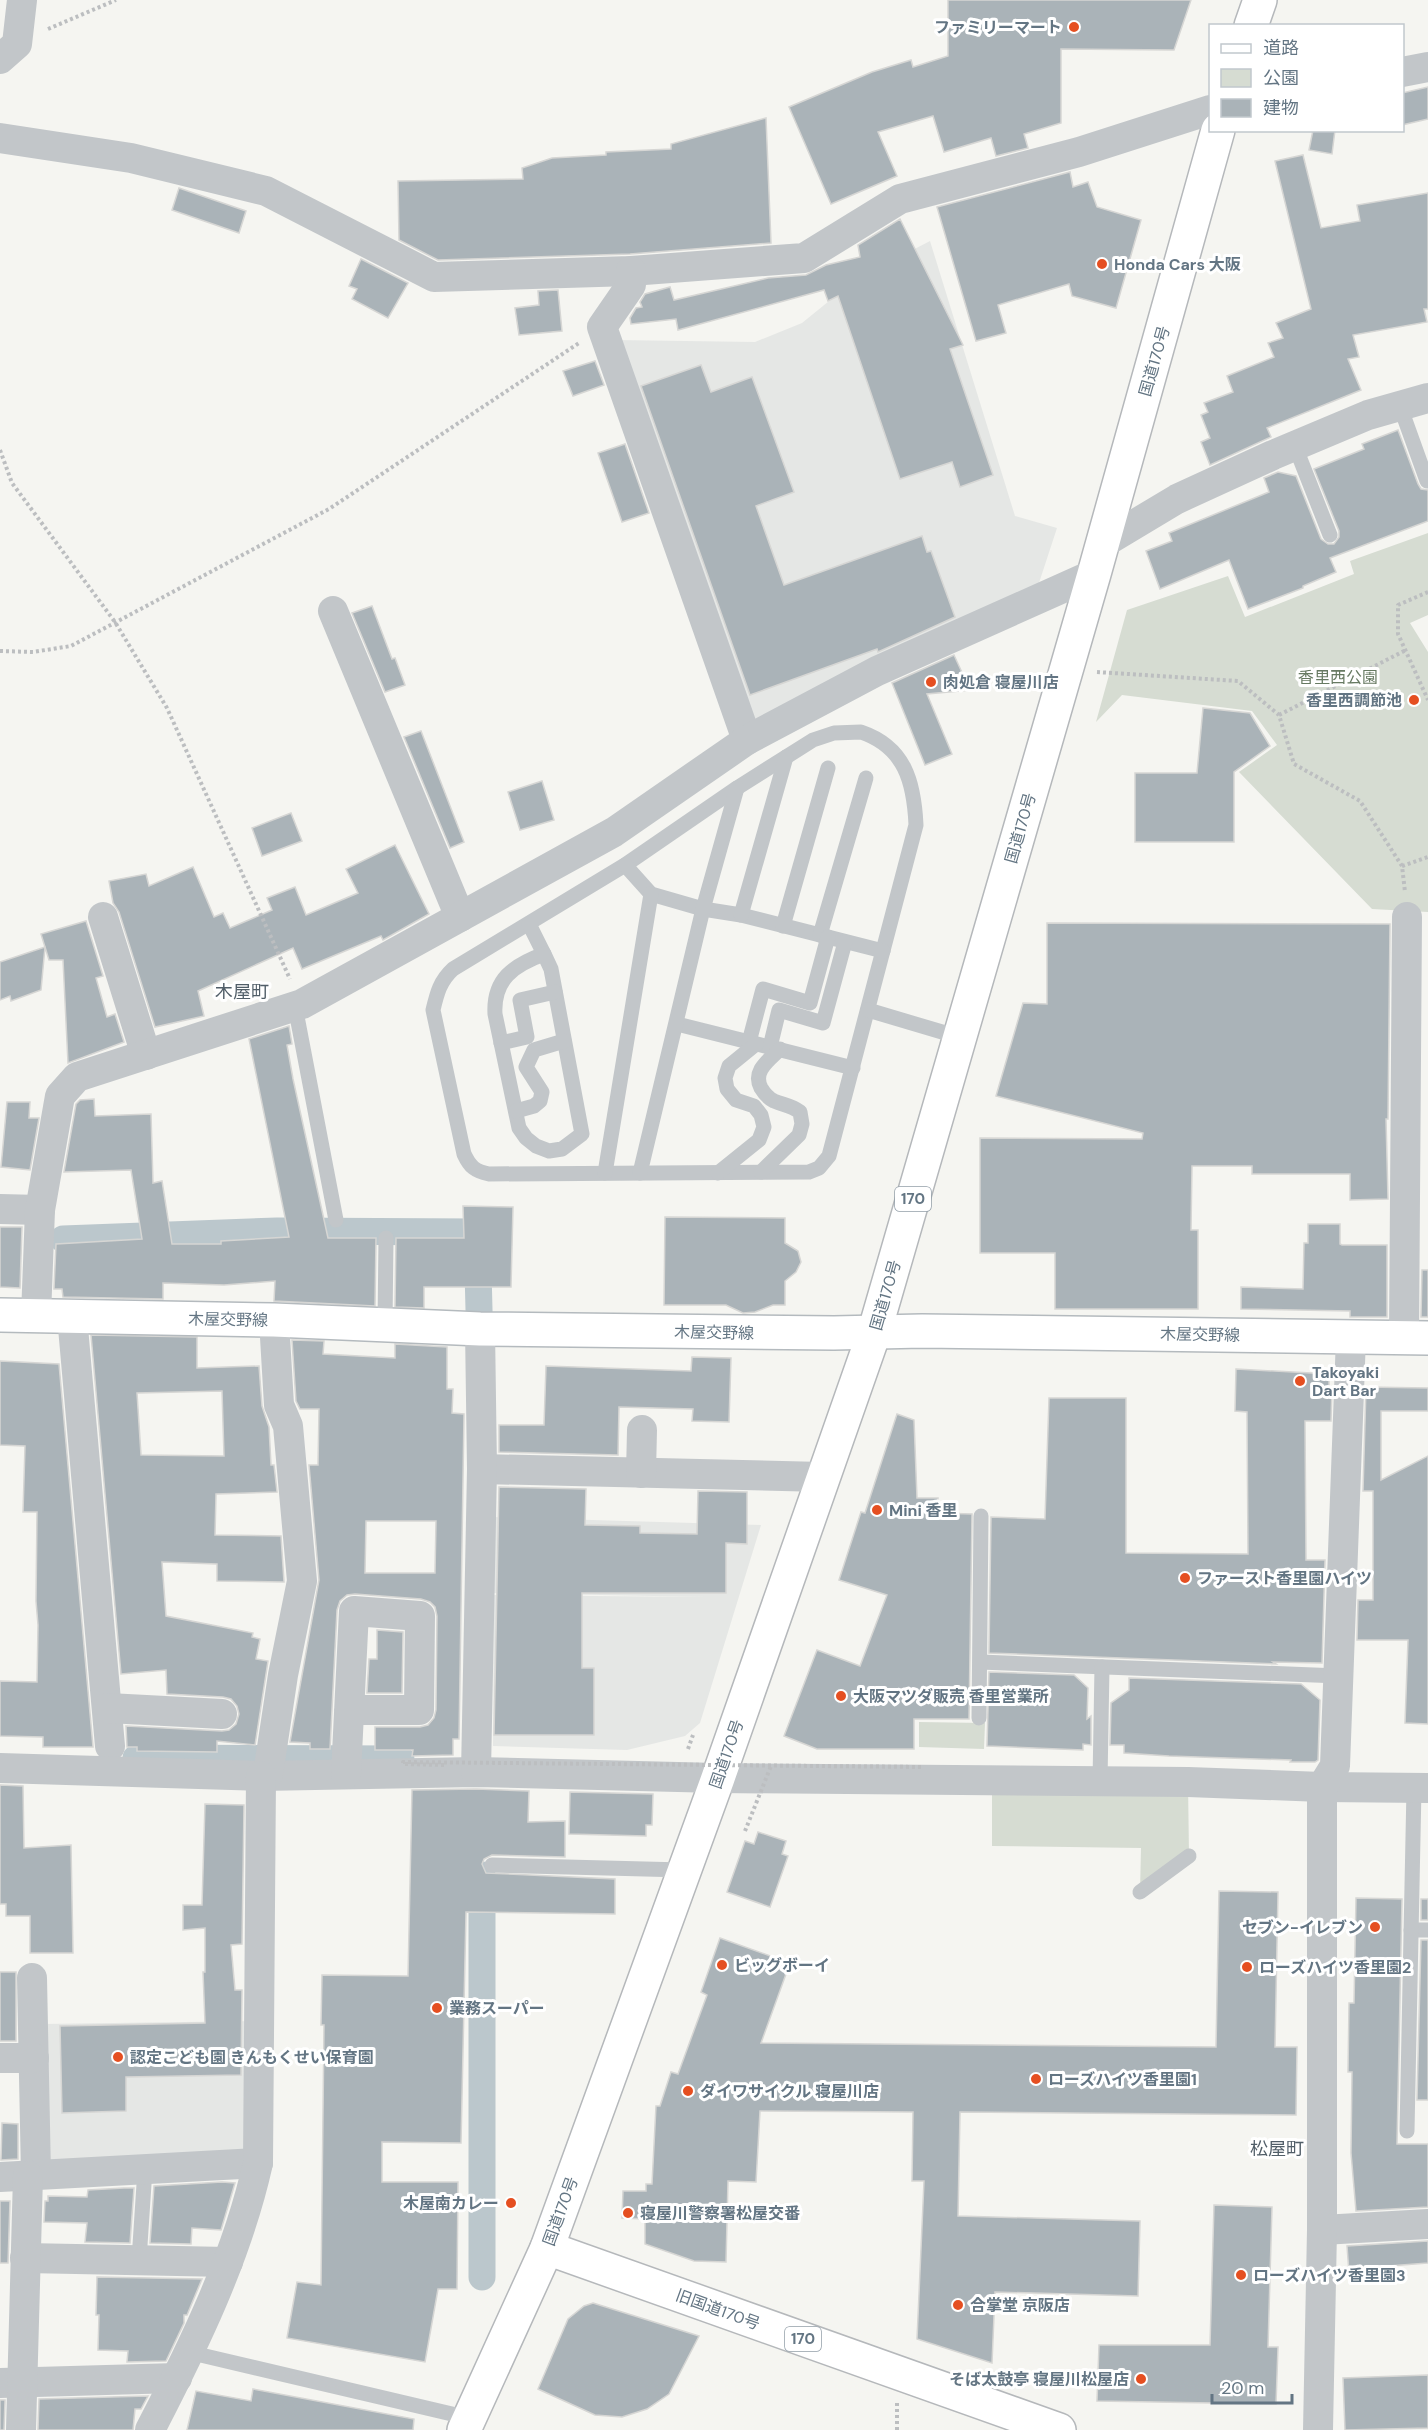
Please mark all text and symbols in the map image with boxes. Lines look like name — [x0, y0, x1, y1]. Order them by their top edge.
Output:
place label: ファミリーマート — [934, 17, 1062, 38]
marker: ファミリーマート — [1067, 20, 1081, 34]
legend — [1209, 24, 1404, 132]
text: 道路 — [1263, 36, 1299, 60]
text: 公園 — [1263, 66, 1299, 90]
text: 建物 — [1263, 96, 1299, 120]
place label: Honda Cars 大阪 — [1114, 254, 1241, 275]
marker: Honda Cars 大阪 — [1095, 257, 1109, 271]
street label: 国道170号 — [1134, 324, 1175, 399]
park label: 香里西公園 — [1298, 667, 1378, 688]
place label: 肉処倉 寝屋川店 — [943, 672, 1059, 693]
marker: 肉処倉 寝屋川店 — [924, 675, 938, 689]
place label: 香里西調節池 — [1306, 690, 1402, 711]
marker: 香里西調節池 — [1407, 693, 1421, 707]
street label: 国道170号 — [1000, 791, 1041, 866]
district label: 木屋町 — [215, 980, 269, 1004]
road number: 170 — [895, 1187, 931, 1211]
street label: 国道170号 — [865, 1258, 906, 1333]
street label: 木屋交野線 — [188, 1308, 268, 1331]
street label: 木屋交野線 — [674, 1321, 754, 1344]
street label: 木屋交野線 — [1160, 1323, 1240, 1346]
place label: Takoyaki Dart Bar — [1312, 1362, 1379, 1401]
marker: Takoyaki Dart Bar — [1293, 1374, 1307, 1388]
place label: Mini 香里 — [889, 1500, 958, 1521]
marker: Mini 香里 — [870, 1503, 884, 1517]
place label: ファースト香里園ハイツ — [1197, 1568, 1372, 1589]
marker: ファースト香里園ハイツ — [1178, 1571, 1192, 1585]
place label: 大阪マツダ販売 香里営業所 — [853, 1686, 1049, 1707]
marker: 大阪マツダ販売 香里営業所 — [834, 1689, 848, 1703]
street label: 国道170号 — [705, 1717, 748, 1792]
place label: セブン-イレブン — [1242, 1917, 1363, 1938]
marker: セブン-イレブン — [1368, 1920, 1382, 1934]
place label: ビッグボーイ — [734, 1955, 830, 1976]
place label: ローズハイツ香里園2 — [1259, 1957, 1411, 1978]
marker: ビッグボーイ — [715, 1958, 729, 1972]
marker: ローズハイツ香里園2 — [1240, 1960, 1254, 1974]
place label: 業務スーパー — [449, 1998, 545, 2019]
marker: 業務スーパー — [430, 2001, 444, 2015]
place label: 認定こども園 きんもくせい保育園 — [130, 2047, 374, 2068]
marker: 認定こども園 きんもくせい保育園 — [111, 2050, 125, 2064]
place label: ローズハイツ香里園1 — [1048, 2069, 1197, 2090]
marker: ローズハイツ香里園1 — [1029, 2072, 1043, 2086]
place label: ダイワサイクル 寝屋川店 — [700, 2081, 879, 2102]
marker: ダイワサイクル 寝屋川店 — [681, 2084, 695, 2098]
district label: 松屋町 — [1250, 2137, 1304, 2161]
street label: 国道170号 — [538, 2174, 583, 2249]
place label: 木屋南カレー — [403, 2193, 499, 2214]
marker: 木屋南カレー — [504, 2196, 518, 2210]
place label: 寝屋川警察署松屋交番 — [640, 2203, 800, 2224]
marker: 寝屋川警察署松屋交番 — [621, 2206, 635, 2220]
place label: ローズハイツ香里園3 — [1253, 2265, 1406, 2286]
marker: ローズハイツ香里園3 — [1234, 2268, 1248, 2282]
street label: 旧国道170号 — [673, 2285, 763, 2334]
place label: 合掌堂 京阪店 — [970, 2295, 1070, 2316]
marker: 合掌堂 京阪店 — [951, 2298, 965, 2312]
road number: 170 — [785, 2327, 821, 2351]
scale bar — [1212, 2367, 1292, 2405]
place label: そば太鼓亭 寝屋川松屋店 — [949, 2369, 1129, 2390]
marker: そば太鼓亭 寝屋川松屋店 — [1134, 2372, 1148, 2386]
text: 20 m — [1221, 2376, 1264, 2400]

